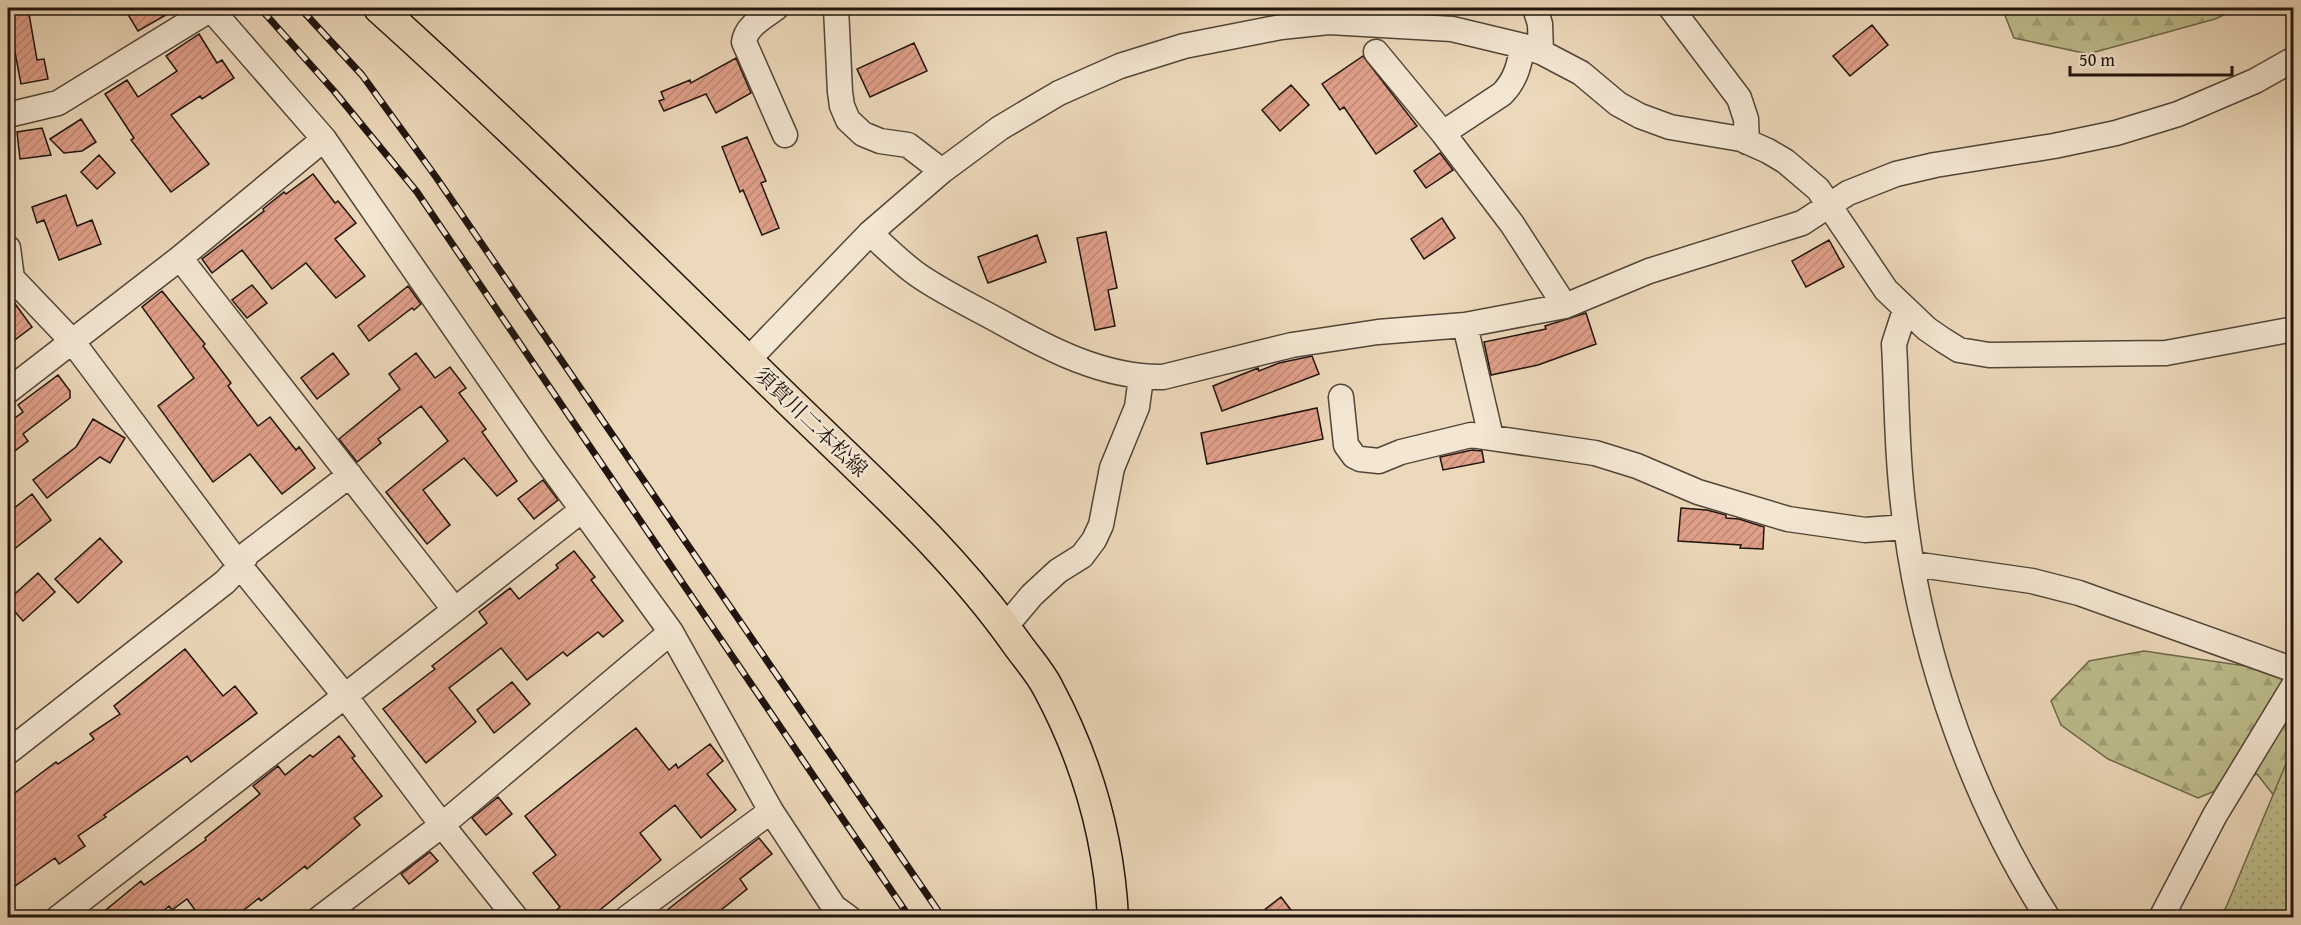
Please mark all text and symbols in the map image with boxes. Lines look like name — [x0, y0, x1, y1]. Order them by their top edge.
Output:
scale bar — [2070, 39, 2232, 77]
text: 50 m — [2079, 46, 2115, 73]
street label: 須賀川二本松線 — [748, 359, 875, 484]

